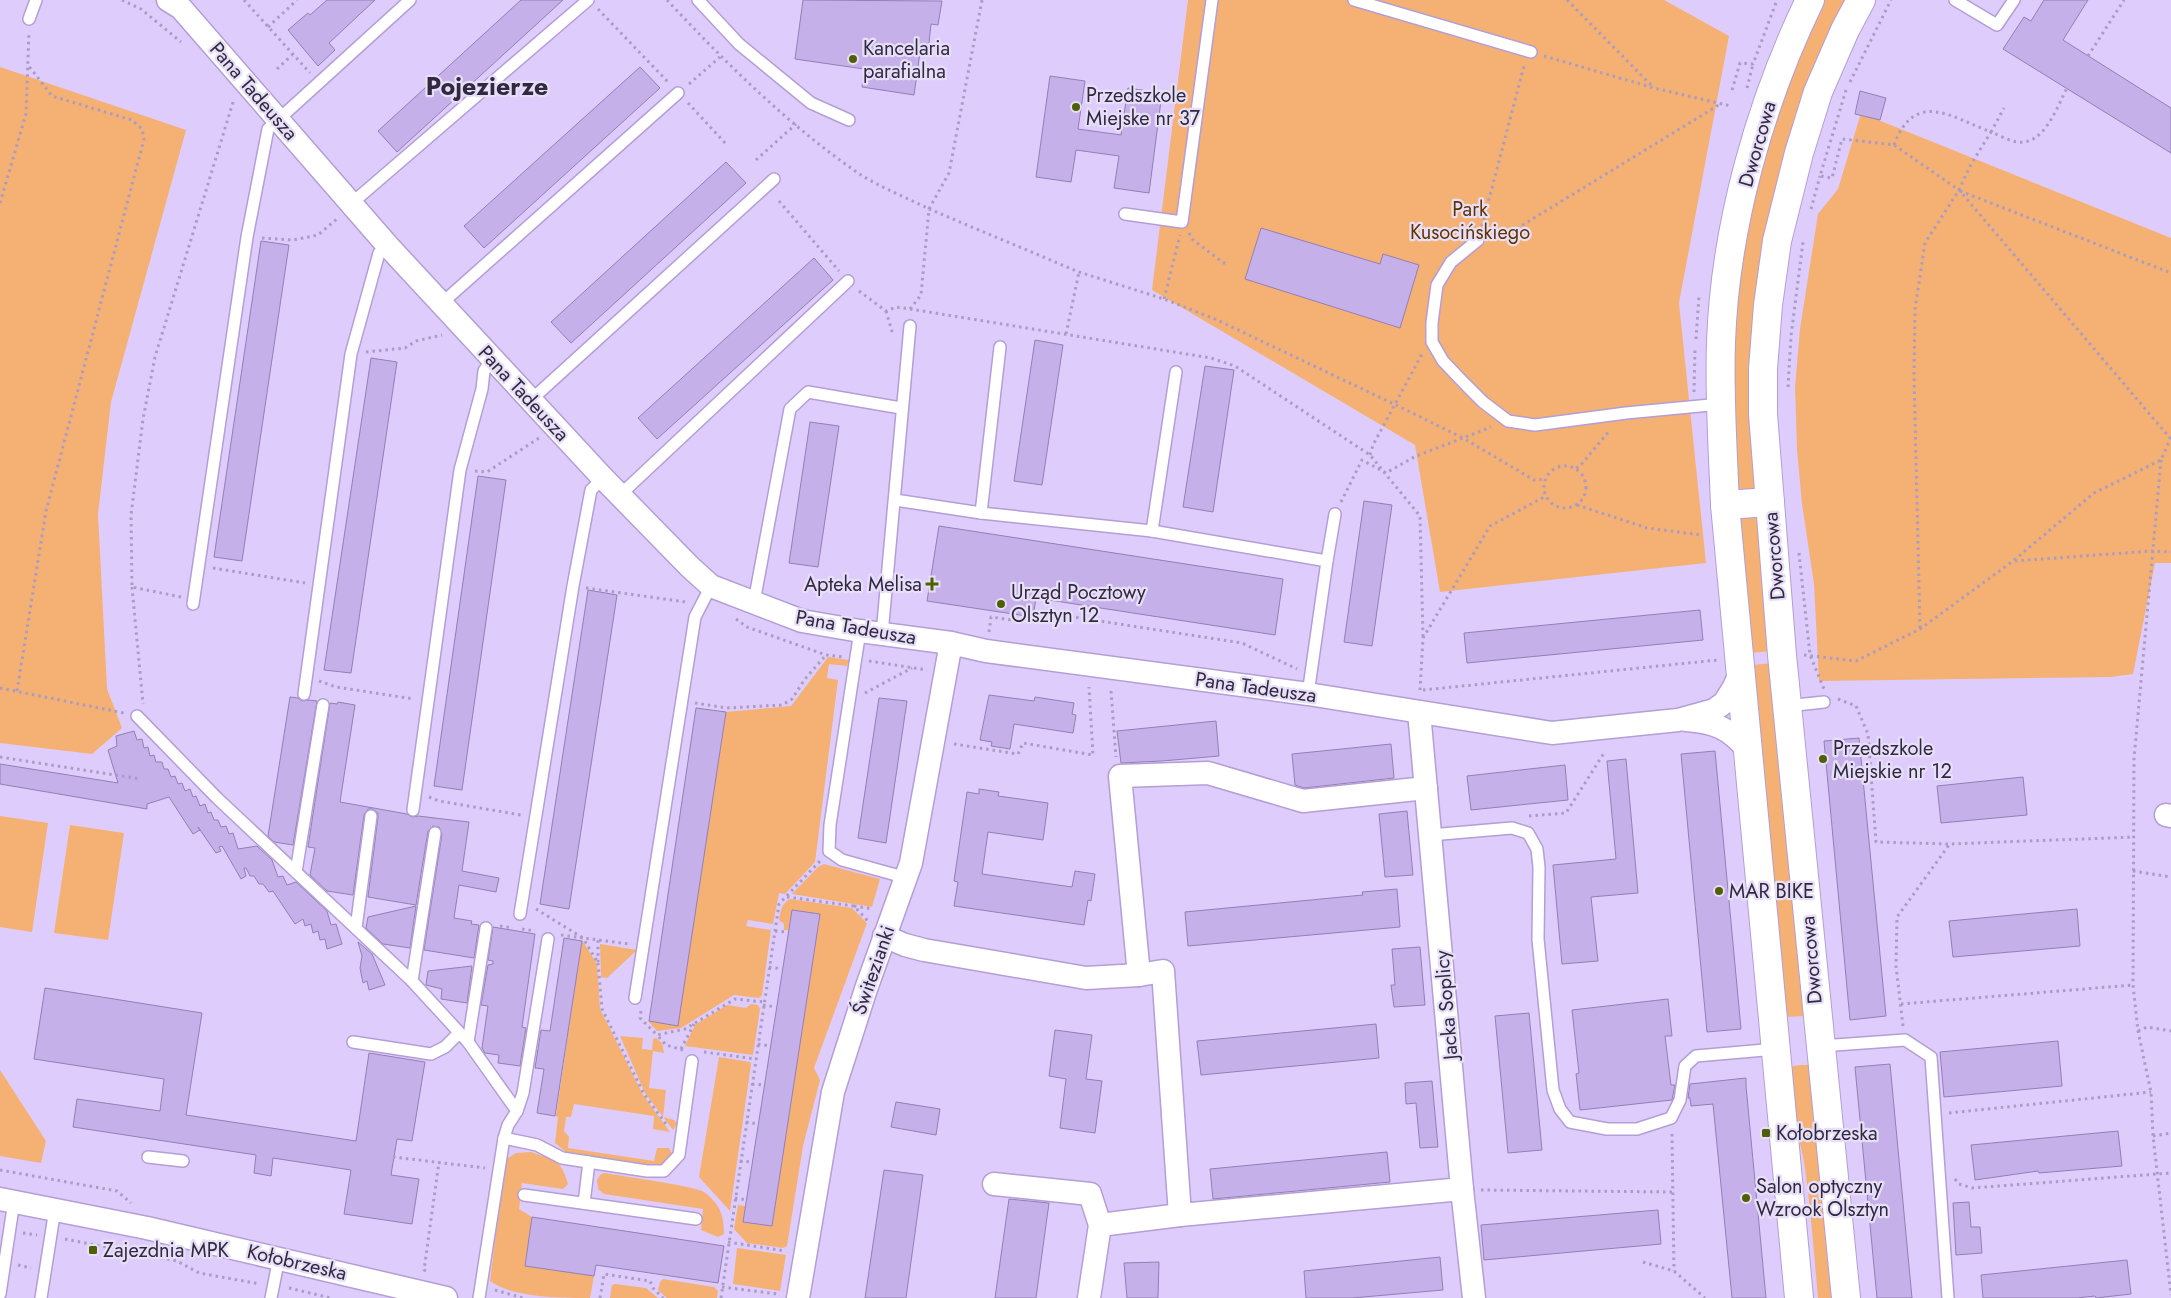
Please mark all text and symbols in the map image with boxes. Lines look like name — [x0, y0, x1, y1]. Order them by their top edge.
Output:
place label: Kancelaria parafialna — [863, 34, 950, 86]
street label: Pana Tadeusza — [203, 36, 305, 147]
marker: Kancelaria parafialna — [847, 53, 859, 65]
district label: Pojezierze — [426, 68, 548, 104]
place label: Przedszkole Miejske nr 37 — [1086, 81, 1201, 133]
street label: Dworcowa — [1731, 98, 1784, 190]
marker: Przedszkole Miejske nr 37 — [1070, 101, 1082, 113]
park label: Park Kusocińskiego — [1410, 195, 1530, 247]
street label: Pana Tadeusza — [471, 339, 576, 448]
street label: Dworcowa — [1756, 511, 1793, 601]
place label: Apteka Melisa — [804, 570, 922, 599]
marker: Apteka Melisa — [926, 578, 938, 590]
place label: Urząd Pocztowy Olsztyn 12 — [1011, 578, 1146, 630]
marker: Urząd Pocztowy Olsztyn 12 — [995, 598, 1007, 610]
street label: Pana Tadeusza — [793, 603, 919, 652]
street label: Pana Tadeusza — [1193, 665, 1318, 710]
place label: Przedszkole Miejskie nr 12 — [1833, 734, 1952, 786]
marker: Przedszkole Miejskie nr 12 — [1817, 753, 1829, 765]
place label: MAR BIKE — [1729, 877, 1814, 906]
marker: MAR BIKE — [1713, 885, 1725, 897]
street label: Dworcowa — [1793, 915, 1830, 1005]
street label: Świtezianki — [845, 921, 902, 1019]
street label: Jacka Soplicy — [1427, 949, 1466, 1064]
place label: Kołobrzeska — [1776, 1119, 1878, 1148]
marker: Kołobrzeska — [1760, 1127, 1772, 1139]
place label: Salon optyczny Wzrook Olsztyn — [1756, 1172, 1889, 1224]
marker: Salon optyczny Wzrook Olsztyn — [1740, 1192, 1752, 1204]
place label: Zajezdnia MPK — [103, 1236, 230, 1265]
street label: Kołobrzeska — [244, 1237, 350, 1288]
marker: Zajezdnia MPK — [87, 1244, 99, 1256]

